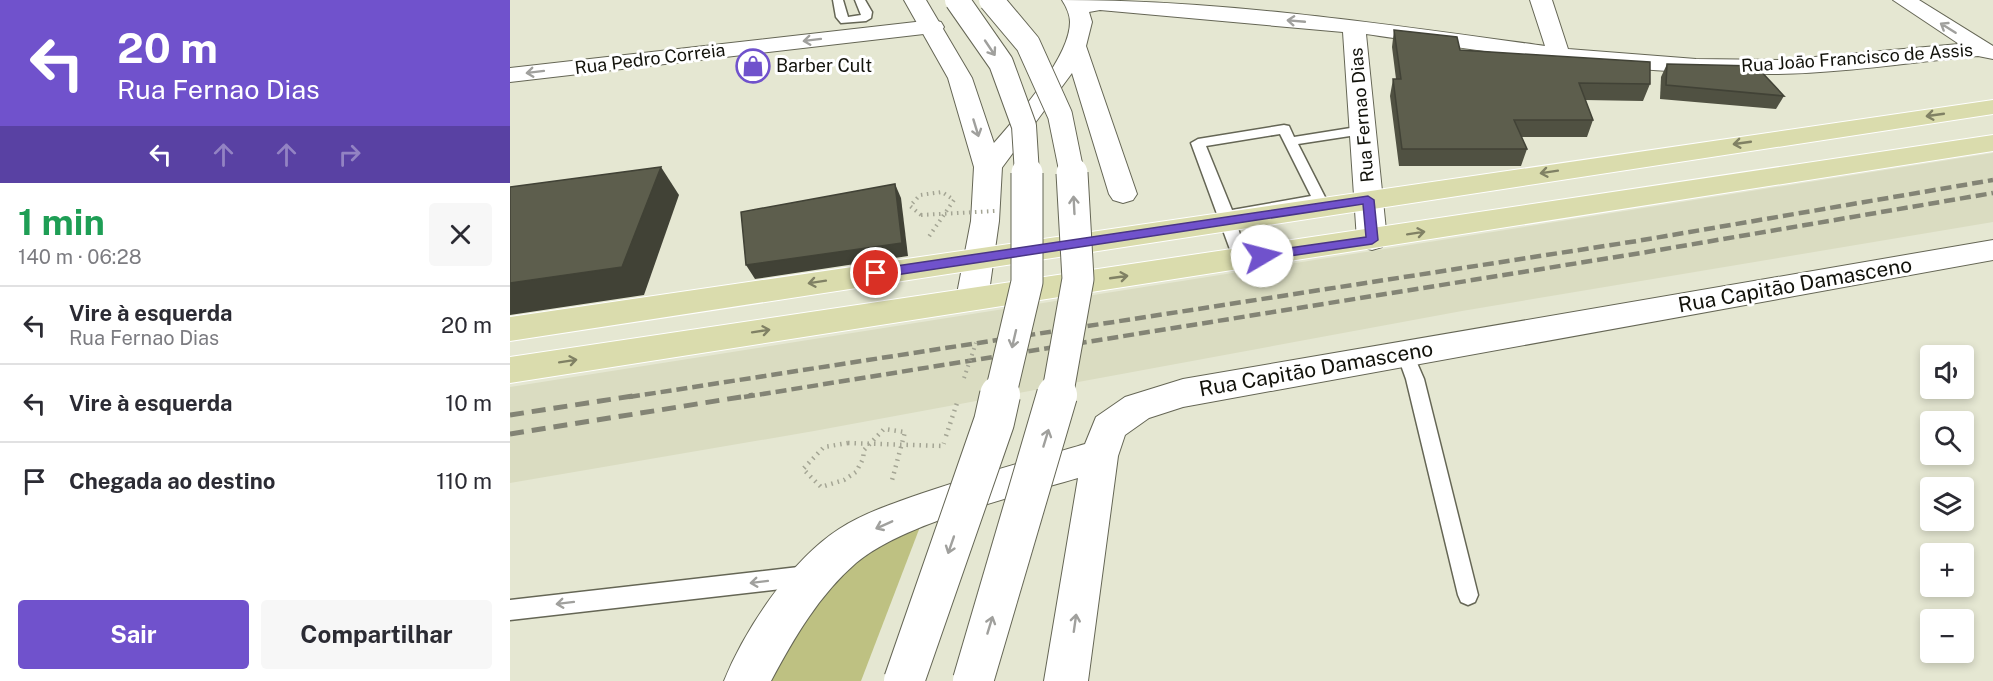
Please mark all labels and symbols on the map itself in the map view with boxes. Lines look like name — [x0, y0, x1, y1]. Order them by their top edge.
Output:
one-way arrow — [1287, 15, 1307, 26]
one-way arrow — [1940, 21, 1957, 33]
one-way arrow — [802, 35, 822, 46]
street label: Rua Pedro Correia — [573, 39, 726, 78]
one-way arrow — [984, 39, 997, 56]
street label: Rua Joāo Francisco de Assis — [1740, 39, 1974, 76]
street label: Rua Fernao Dias — [1345, 47, 1378, 183]
shop icon: Barber Cult — [735, 48, 771, 84]
place label: Barber Cult — [776, 55, 872, 76]
one-way arrow — [525, 67, 545, 78]
one-way arrow — [1926, 109, 1945, 120]
one-way arrow — [971, 118, 982, 137]
one-way arrow — [1733, 138, 1753, 149]
one-way arrow — [1540, 167, 1560, 178]
one-way arrow — [1069, 195, 1080, 215]
position arrow — [1230, 224, 1294, 288]
one-way arrow — [1406, 227, 1426, 238]
pin — [850, 247, 901, 298]
street label: Rua Capitão Damasceno — [1676, 252, 1914, 317]
one-way arrow — [1109, 272, 1129, 283]
one-way arrow — [807, 277, 827, 288]
one-way arrow — [750, 325, 770, 336]
one-way arrow — [1007, 329, 1019, 348]
street label: Rua Capitão Damasceno — [1197, 336, 1435, 401]
one-way arrow — [557, 355, 577, 366]
one-way arrow — [1041, 429, 1052, 448]
one-way arrow — [876, 520, 894, 531]
one-way arrow — [945, 535, 956, 554]
one-way arrow — [750, 577, 769, 588]
one-way arrow — [556, 597, 576, 608]
one-way arrow — [1070, 614, 1081, 634]
one-way arrow — [985, 616, 996, 635]

